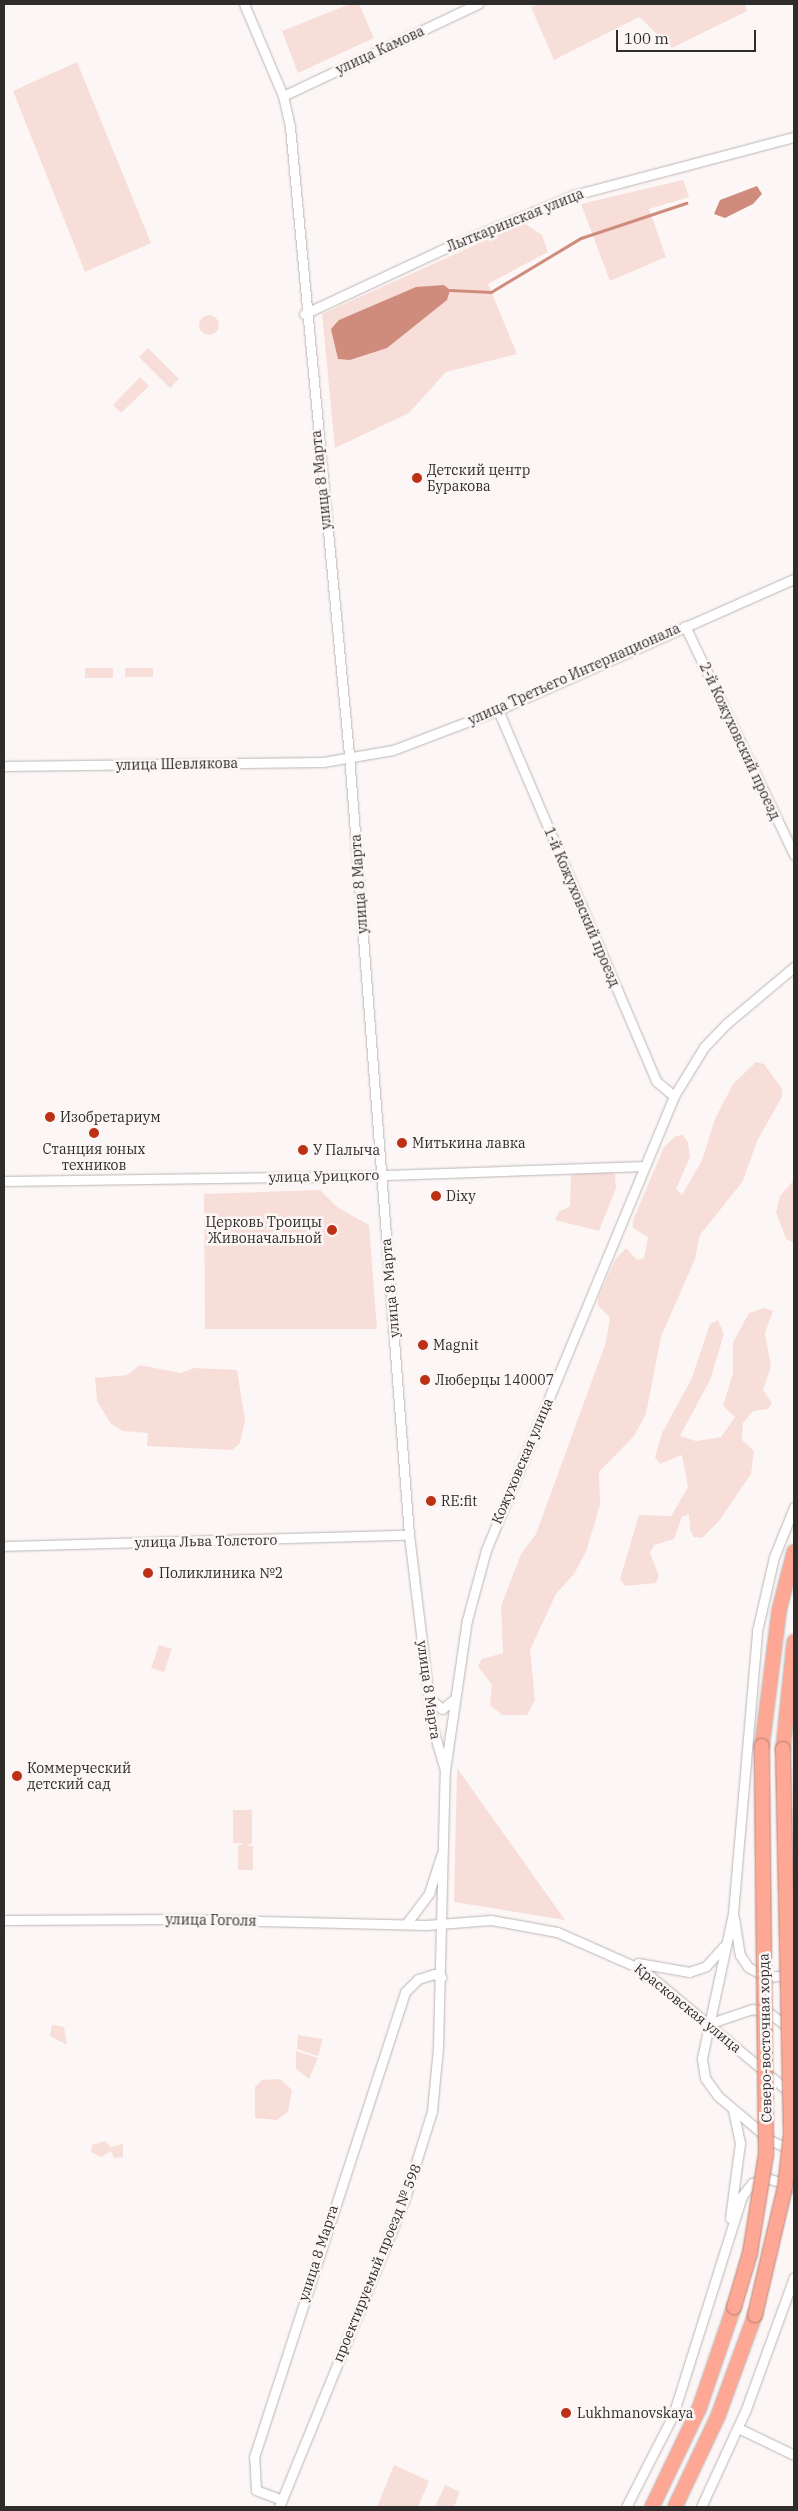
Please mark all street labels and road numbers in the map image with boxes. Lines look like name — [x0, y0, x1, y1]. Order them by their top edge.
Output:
street label: улица Камова — [333, 22, 427, 78]
street label: Лыткаринская улица — [444, 185, 586, 255]
street label: улица 8 Марта — [307, 429, 335, 531]
street label: улица Третьего Интернационала — [465, 619, 683, 729]
street label: 2-й Кожуховский проезд — [696, 660, 784, 822]
street label: улица Шевлякова — [116, 755, 238, 773]
street label: 1-й Кожуховский проезд — [541, 825, 623, 989]
street label: улица 8 Марта — [347, 834, 371, 934]
street label: улица Урицкого — [268, 1167, 380, 1185]
street label: улица 8 Марта — [377, 1238, 403, 1338]
street label: Кожуховская улица — [488, 1396, 556, 1526]
street label: улица Льва Толстого — [135, 1531, 277, 1551]
street label: улица 8 Марта — [414, 1639, 444, 1741]
street label: улица Гоголя — [165, 1911, 257, 1929]
street label: Северо-восточная хорда — [755, 1953, 775, 2123]
street label: Красковская улица — [631, 1960, 745, 2056]
street label: проектируемый проезд № 598 — [329, 2161, 425, 2365]
street label: улица 8 Марта — [295, 2203, 341, 2303]

